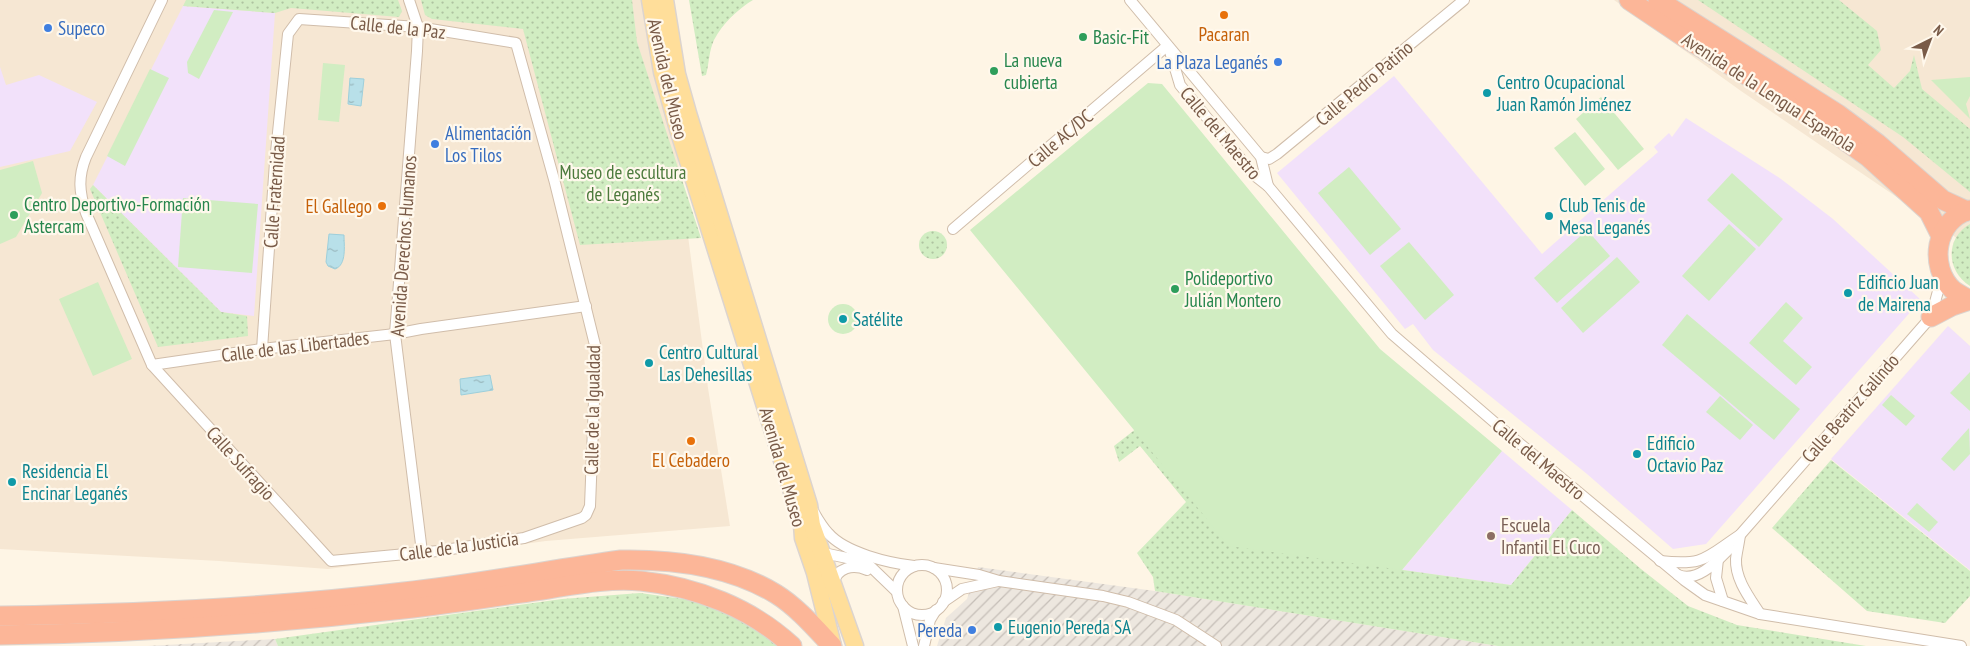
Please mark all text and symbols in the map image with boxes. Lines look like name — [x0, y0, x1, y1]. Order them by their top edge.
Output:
marker: Pacaran — [1218, 9, 1230, 21]
street label: Calle de la Paz — [349, 10, 447, 44]
north arrow — [1905, 15, 1955, 65]
place label: Supeco — [58, 16, 105, 40]
street label: Avenida del Museo — [642, 16, 694, 142]
text: N — [1930, 21, 1948, 40]
marker: Supeco — [42, 22, 54, 34]
place label: Pacaran — [1198, 22, 1250, 46]
place label: Basic-Fit — [1093, 25, 1150, 49]
street label: Avenida de la Lengua Española — [1678, 27, 1860, 157]
marker: Basic-Fit — [1077, 31, 1089, 43]
street label: Calle Pedro Patiño — [1310, 35, 1418, 131]
place label: La nueva cubierta — [1004, 48, 1062, 94]
place label: La Plaza Leganés — [1157, 50, 1268, 74]
marker: La Plaza Leganés — [1272, 56, 1284, 68]
marker: La nueva cubierta — [988, 65, 1000, 77]
place label: Centro Ocupacional Juan Ramón Jiménez — [1496, 70, 1631, 116]
street label: Calle del Maestro — [1175, 82, 1267, 184]
marker: Centro Ocupacional Juan Ramón Jiménez — [1481, 87, 1493, 99]
street label: Calle AC/DC — [1022, 104, 1098, 172]
place label: Alimentación Los Tilos — [445, 121, 531, 167]
street label: Calle Fraternidad — [258, 135, 290, 249]
marker: Alimentación Los Tilos — [429, 138, 441, 150]
street label: Avenida Derechos Humanos — [385, 154, 421, 338]
park label: Museo de escultura de Leganés — [560, 160, 686, 206]
place label: Centro Deportivo-Formación Astercam — [24, 192, 210, 238]
place label: Club Tenis de Mesa Leganés — [1559, 193, 1650, 239]
place label: El Gallego — [305, 194, 372, 218]
marker: El Gallego — [376, 200, 388, 212]
marker: Centro Deportivo-Formación Astercam — [8, 209, 20, 221]
marker: Club Tenis de Mesa Leganés — [1543, 210, 1555, 222]
place label: Polideportivo Julián Montero — [1184, 266, 1281, 312]
place label: Edificio Juan de Mairena — [1858, 270, 1939, 316]
marker: Polideportivo Julián Montero — [1169, 283, 1181, 295]
marker: Edificio Juan de Mairena — [1842, 287, 1854, 299]
place label: Satélite — [853, 307, 903, 331]
marker: Satélite — [837, 313, 849, 325]
street label: Calle de las Libertades — [220, 325, 370, 367]
place label: Centro Cultural Las Dehesillas — [659, 340, 758, 386]
street label: Calle de la Igualdad — [579, 345, 605, 475]
street label: Calle Beatriz Galindo — [1796, 349, 1904, 467]
marker: Centro Cultural Las Dehesillas — [643, 357, 655, 369]
street label: Avenida del Museo — [754, 405, 812, 529]
street label: Calle del Maestro — [1488, 413, 1590, 505]
street label: Calle Sufragio — [202, 421, 280, 505]
place label: Edificio Octavio Paz — [1647, 431, 1723, 477]
marker: El Cebadero — [685, 435, 697, 447]
place label: El Cebadero — [652, 448, 730, 472]
marker: Edificio Octavio Paz — [1631, 448, 1643, 460]
place label: Residencia El Encinar Leganés — [22, 459, 128, 505]
marker: Residencia El Encinar Leganés — [6, 476, 18, 488]
place label: Escuela Infantil El Cuco — [1501, 513, 1600, 559]
street label: Calle de la Justicia — [398, 526, 520, 566]
marker: Escuela Infantil El Cuco — [1485, 530, 1497, 542]
place label: Eugenio Pereda SA — [1008, 615, 1131, 639]
place label: Pereda — [917, 618, 962, 642]
marker: Eugenio Pereda SA — [992, 621, 1004, 633]
marker: Pereda — [966, 624, 978, 636]

